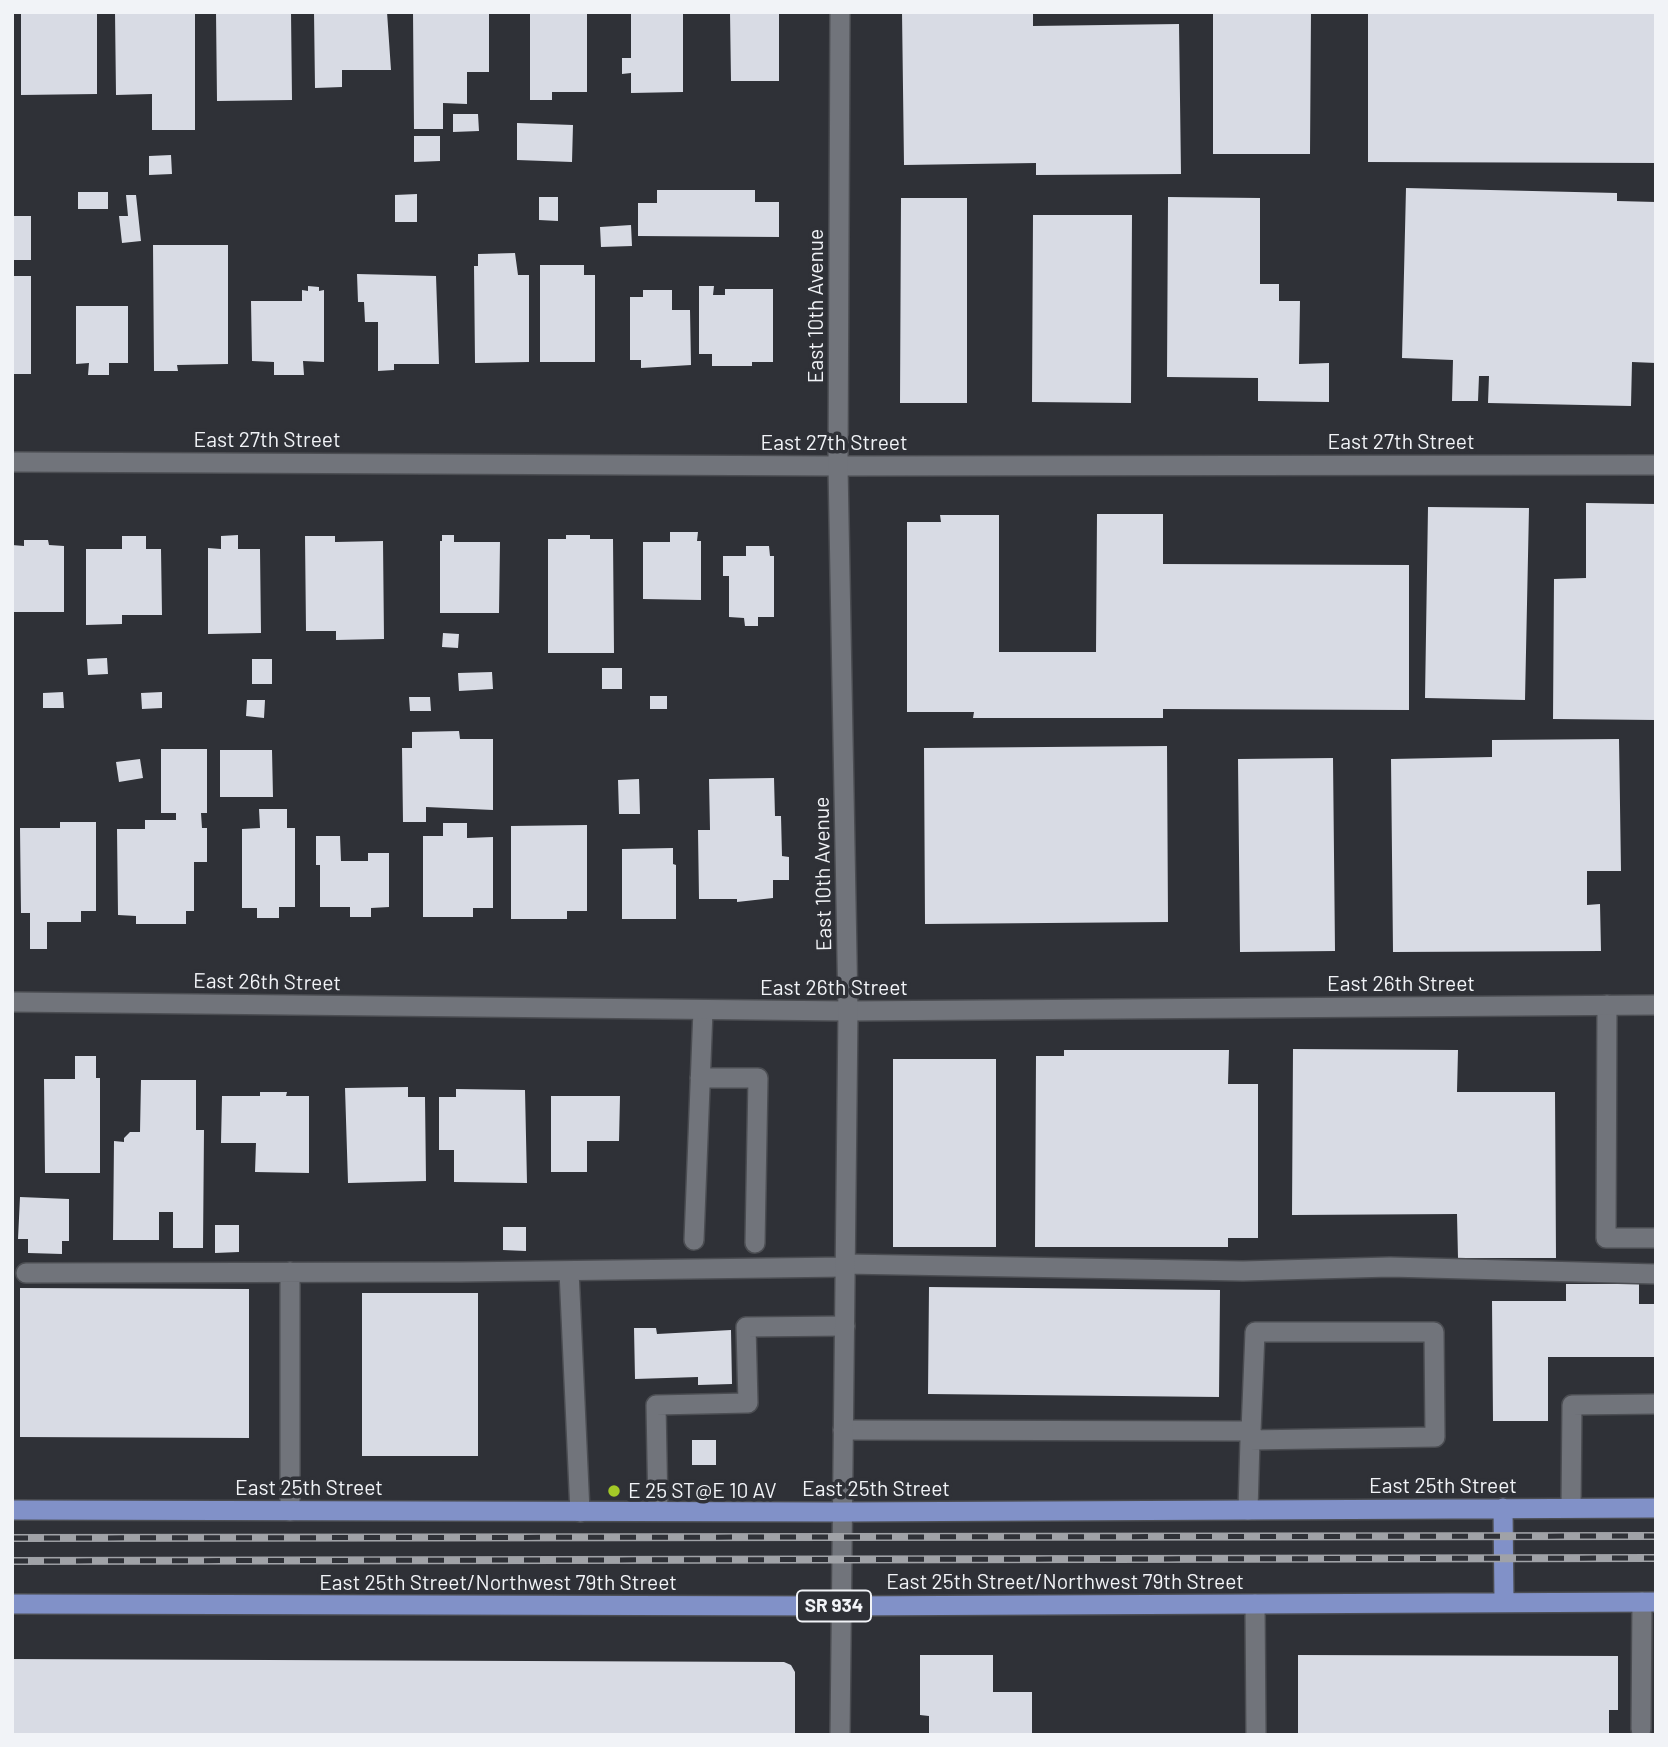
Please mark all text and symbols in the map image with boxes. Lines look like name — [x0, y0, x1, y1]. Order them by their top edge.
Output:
street label: East 10th Avenue — [803, 229, 829, 383]
street label: East 27th Street — [193, 427, 341, 453]
street label: East 27th Street — [1327, 429, 1475, 455]
street label: East 27th Street — [760, 430, 908, 456]
street label: East 10th Avenue — [809, 797, 837, 951]
street label: East 26th Street — [193, 968, 341, 996]
street label: East 26th Street — [1327, 971, 1475, 997]
street label: East 26th Street — [760, 975, 908, 1001]
street label: East 25th Street — [1369, 1473, 1517, 1499]
street label: East 25th Street — [235, 1475, 383, 1501]
street label: East 25th Street — [802, 1476, 950, 1502]
place label: E 25 ST@E 10 AV — [628, 1478, 777, 1504]
marker: E 25 ST@E 10 AV — [606, 1483, 622, 1499]
street label: East 25th Street/Northwest 79th Street — [886, 1569, 1244, 1595]
street label: East 25th Street/Northwest 79th Street — [319, 1570, 677, 1596]
road number: SR 934 — [797, 1590, 871, 1622]

